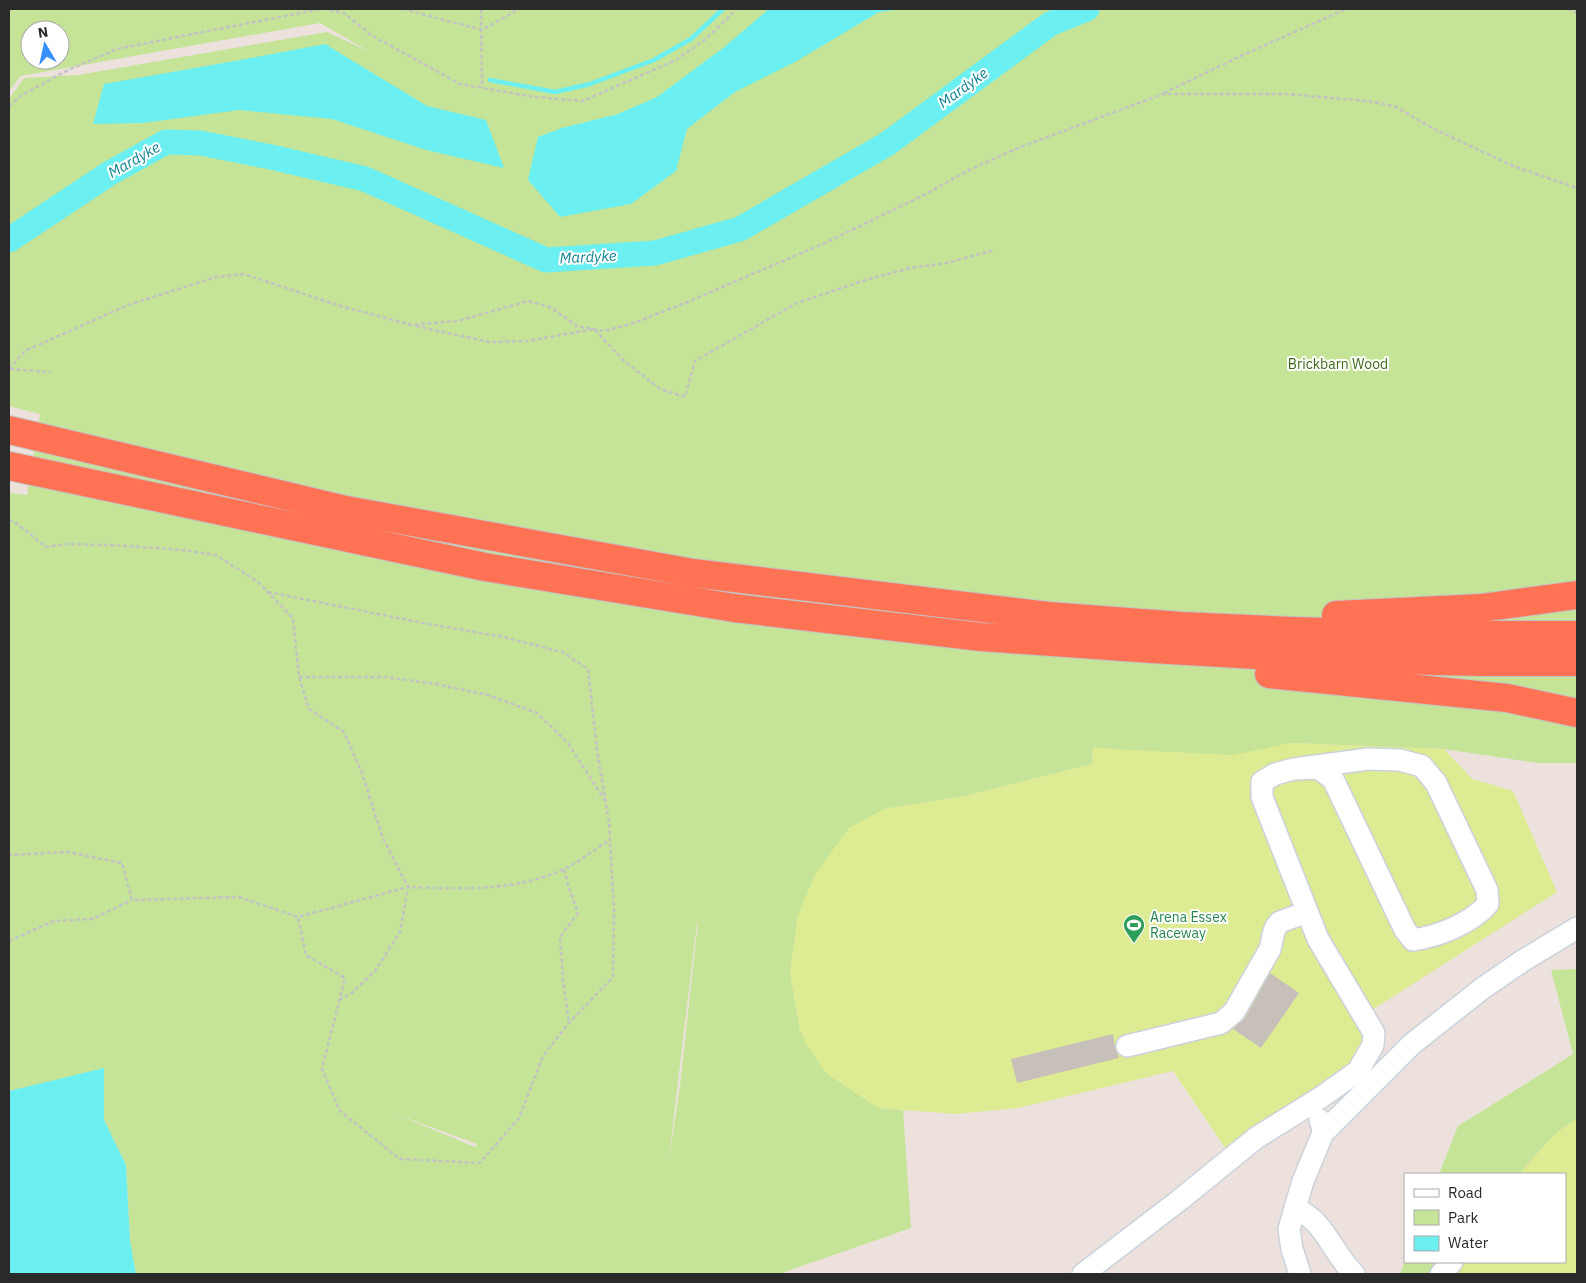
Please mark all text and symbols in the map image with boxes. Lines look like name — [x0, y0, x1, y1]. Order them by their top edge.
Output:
north arrow — [20, 20, 70, 70]
text: N — [37, 22, 49, 42]
water label: Mardyke — [934, 63, 992, 112]
water label: Mardyke — [104, 137, 163, 182]
water label: Mardyke — [559, 246, 617, 267]
park label: Brickbarn Wood — [1288, 355, 1388, 373]
place label: Arena Essex Raceway — [1150, 908, 1227, 942]
sports icon: Arena Essex Raceway — [1122, 913, 1146, 944]
legend — [1404, 1173, 1566, 1263]
text: Road — [1448, 1183, 1483, 1202]
text: Park — [1448, 1208, 1478, 1227]
text: Water — [1448, 1233, 1489, 1252]

